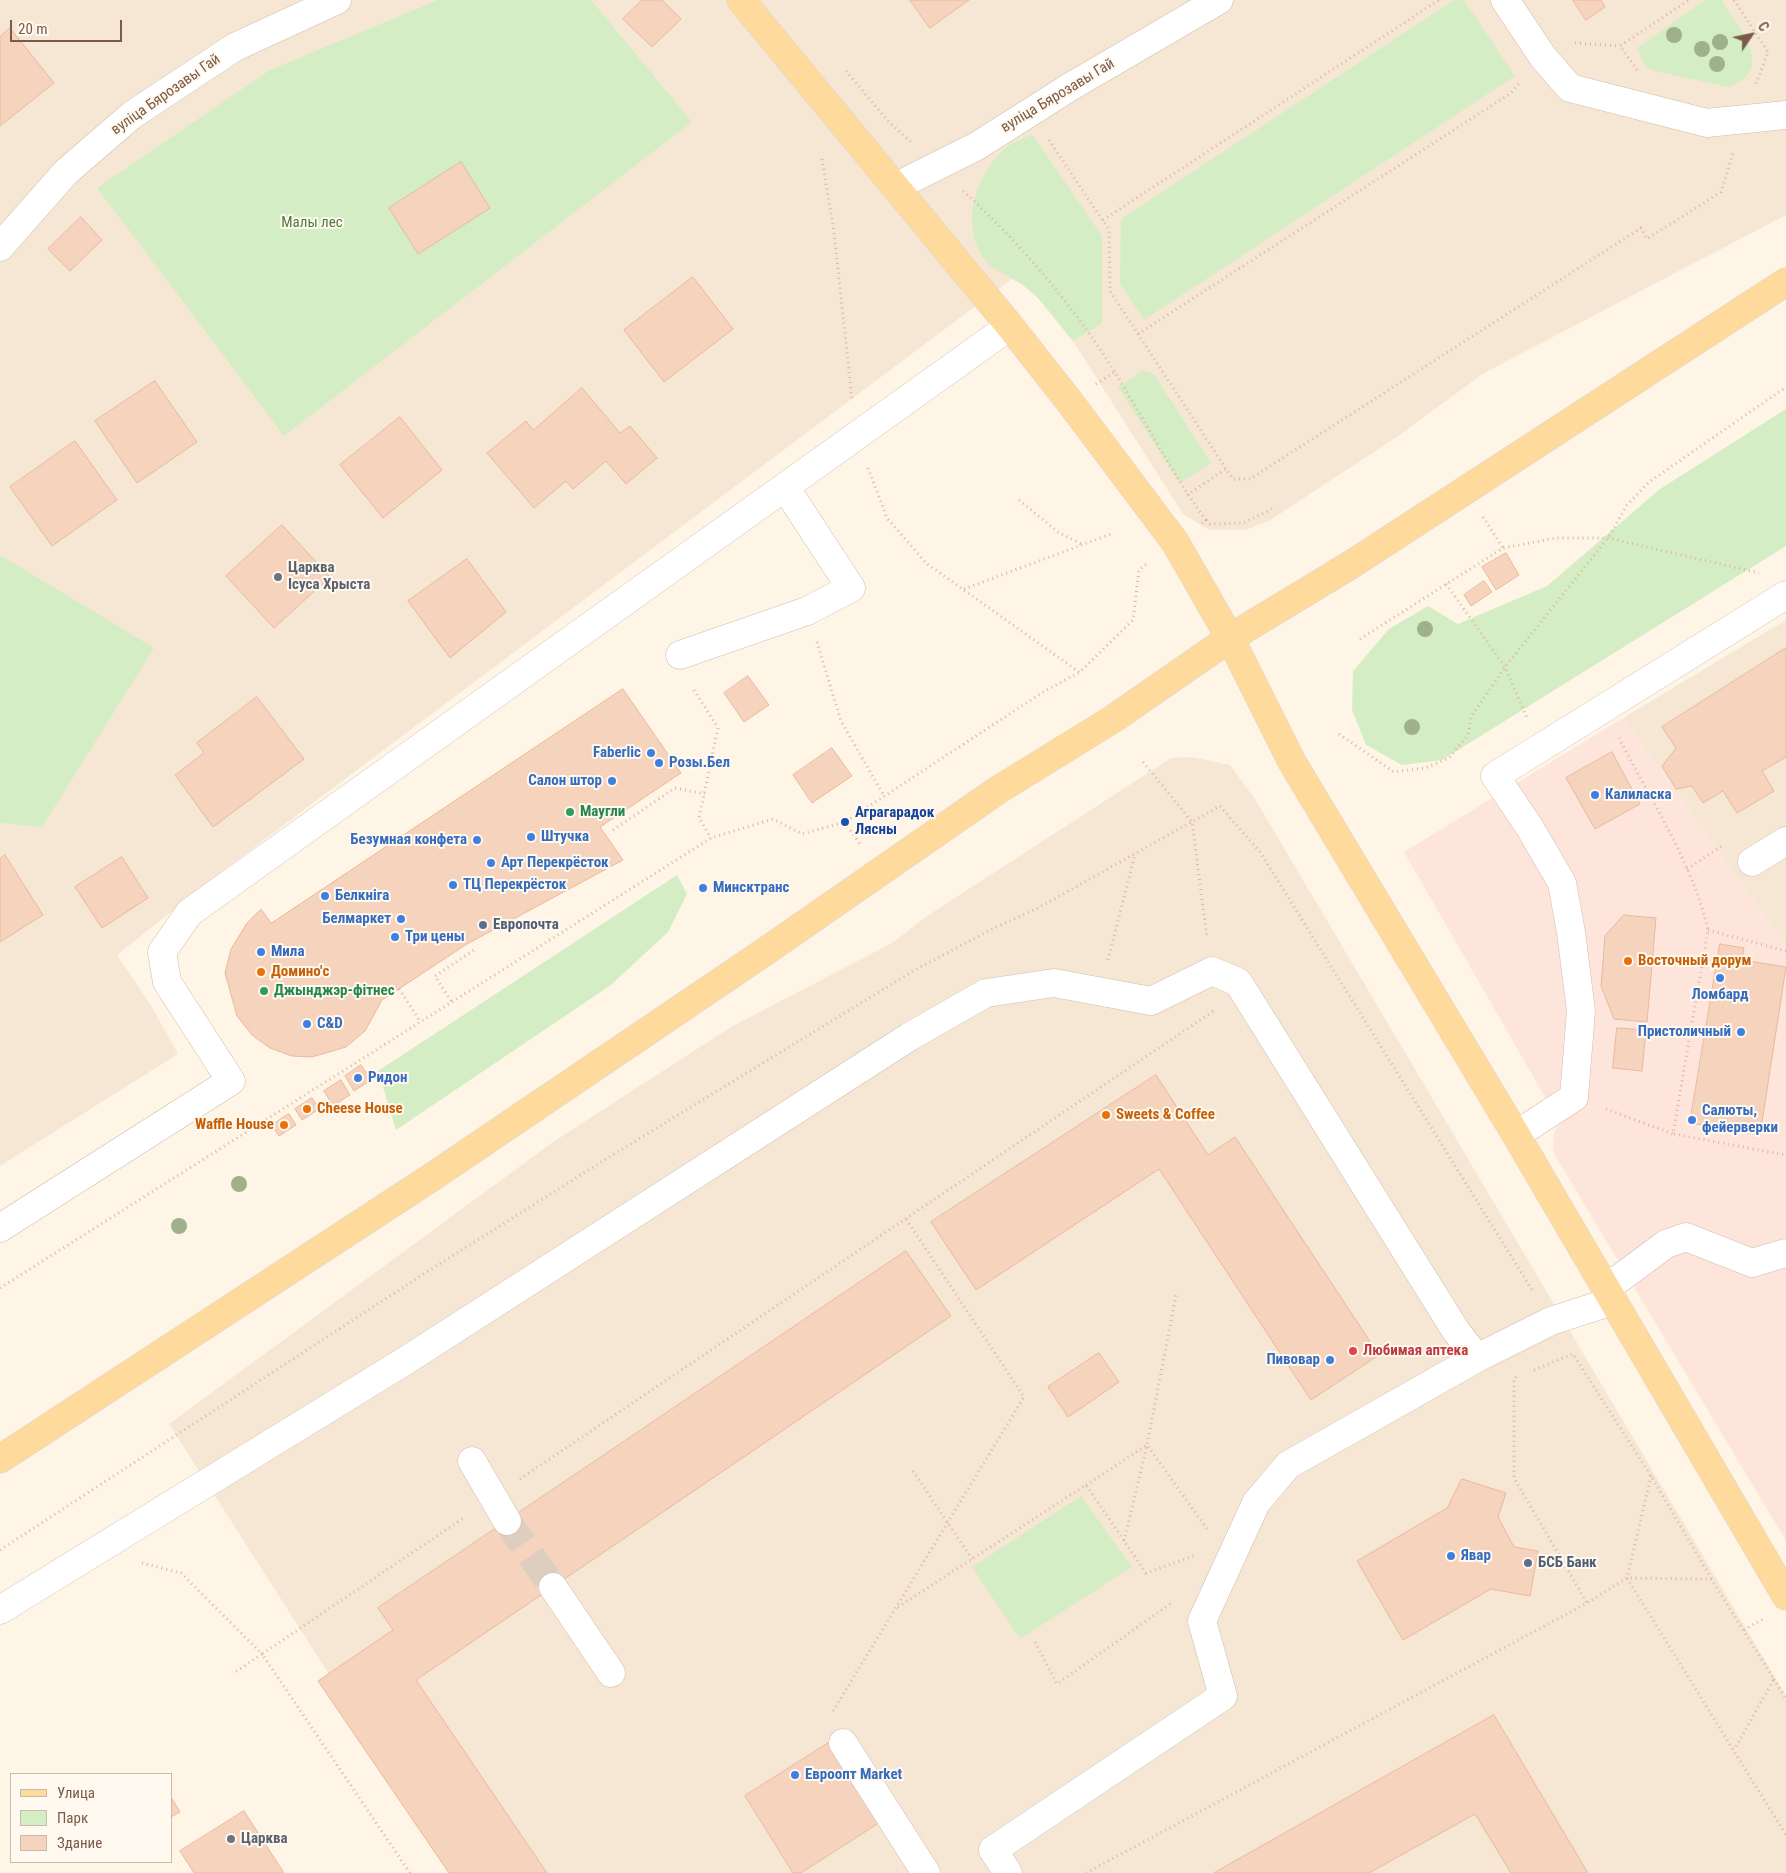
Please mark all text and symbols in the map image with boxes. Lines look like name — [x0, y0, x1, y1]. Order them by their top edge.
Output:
scale bar — [12, 10, 125, 42]
north arrow — [1726, 10, 1776, 60]
text: С — [1755, 19, 1772, 34]
text: 20 m — [18, 20, 48, 38]
street label: вуліца Бярозавы Гай — [108, 51, 224, 139]
street label: вуліца Бярозавы Гай — [998, 55, 1118, 137]
park label: Малы лес — [281, 214, 343, 232]
place label: Царква Ісуса Хрыста — [288, 559, 370, 594]
marker: Царква Ісуса Хрыста — [272, 571, 284, 583]
place label: Faberlic — [593, 744, 641, 762]
marker: Faberlic — [645, 747, 657, 759]
place label: Розы.Бел — [669, 754, 730, 772]
marker: Розы.Бел — [653, 757, 665, 769]
place label: Салон штор — [528, 772, 602, 790]
marker: Салон штор — [606, 775, 618, 787]
place label: Калиласка — [1605, 786, 1672, 804]
marker: Калиласка — [1589, 789, 1601, 801]
place label: Маугли — [580, 803, 625, 821]
place label: Аграгарадок Лясны — [855, 804, 934, 839]
marker: Маугли — [564, 806, 576, 818]
marker: Аграгарадок Лясны — [839, 816, 851, 828]
place label: Штучка — [541, 828, 589, 846]
place label: Безумная конфета — [350, 831, 467, 849]
marker: Штучка — [525, 831, 537, 843]
marker: Безумная конфета — [471, 834, 483, 846]
place label: Арт Перекрёсток — [501, 854, 609, 872]
marker: Арт Перекрёсток — [485, 857, 497, 869]
place label: ТЦ Перекрёсток — [463, 876, 566, 894]
marker: ТЦ Перекрёсток — [447, 879, 459, 891]
place label: Минсктранс — [713, 879, 790, 897]
marker: Минсктранс — [697, 882, 709, 894]
place label: Белкніга — [335, 887, 389, 905]
marker: Белкніга — [319, 890, 331, 902]
place label: Белмаркет — [322, 910, 391, 928]
marker: Белмаркет — [395, 913, 407, 925]
place label: Европочта — [493, 916, 559, 934]
marker: Европочта — [477, 919, 489, 931]
place label: Три цены — [405, 928, 465, 946]
marker: Три цены — [389, 931, 401, 943]
place label: Мила — [271, 943, 304, 961]
marker: Мила — [255, 946, 267, 958]
place label: Восточный дорум — [1638, 952, 1752, 970]
marker: Восточный дорум — [1622, 955, 1634, 967]
place label: Домино'c — [271, 963, 329, 981]
marker: Домино'c — [255, 966, 267, 978]
marker: Ломбард — [1714, 972, 1726, 984]
place label: Джынджэр-фітнес — [274, 982, 395, 1000]
marker: Джынджэр-фітнес — [258, 985, 270, 997]
place label: Ломбард — [1692, 986, 1748, 1004]
place label: C&D — [317, 1015, 343, 1033]
marker: C&D — [301, 1018, 313, 1030]
place label: Пристоличный — [1638, 1023, 1731, 1041]
marker: Пристоличный — [1735, 1026, 1747, 1038]
place label: Ридон — [368, 1069, 407, 1087]
marker: Ридон — [352, 1072, 364, 1084]
place label: Cheese House — [317, 1100, 403, 1118]
place label: Салюты, фейерверки — [1702, 1102, 1778, 1137]
marker: Cheese House — [301, 1103, 313, 1115]
place label: Sweets & Coffee — [1116, 1106, 1215, 1124]
marker: Sweets & Coffee — [1100, 1109, 1112, 1121]
marker: Салюты, фейерверки — [1686, 1114, 1698, 1126]
place label: Waffle House — [195, 1116, 274, 1134]
marker: Waffle House — [278, 1119, 290, 1131]
place label: Любимая аптека — [1363, 1342, 1468, 1360]
marker: Любимая аптека — [1347, 1345, 1359, 1357]
place label: Пивовар — [1266, 1351, 1320, 1369]
marker: Пивовар — [1324, 1354, 1336, 1366]
place label: Явар — [1461, 1547, 1491, 1565]
marker: Явар — [1445, 1550, 1457, 1562]
place label: БСБ Банк — [1538, 1554, 1597, 1572]
marker: БСБ Банк — [1522, 1557, 1534, 1569]
place label: Евроопт Market — [805, 1766, 902, 1784]
marker: Евроопт Market — [789, 1769, 801, 1781]
legend — [10, 1773, 172, 1863]
text: Улица — [57, 1784, 95, 1802]
text: Парк — [57, 1809, 88, 1827]
place label: Царква — [241, 1830, 288, 1848]
marker: Царква — [225, 1833, 237, 1845]
text: Здание — [57, 1834, 102, 1852]

